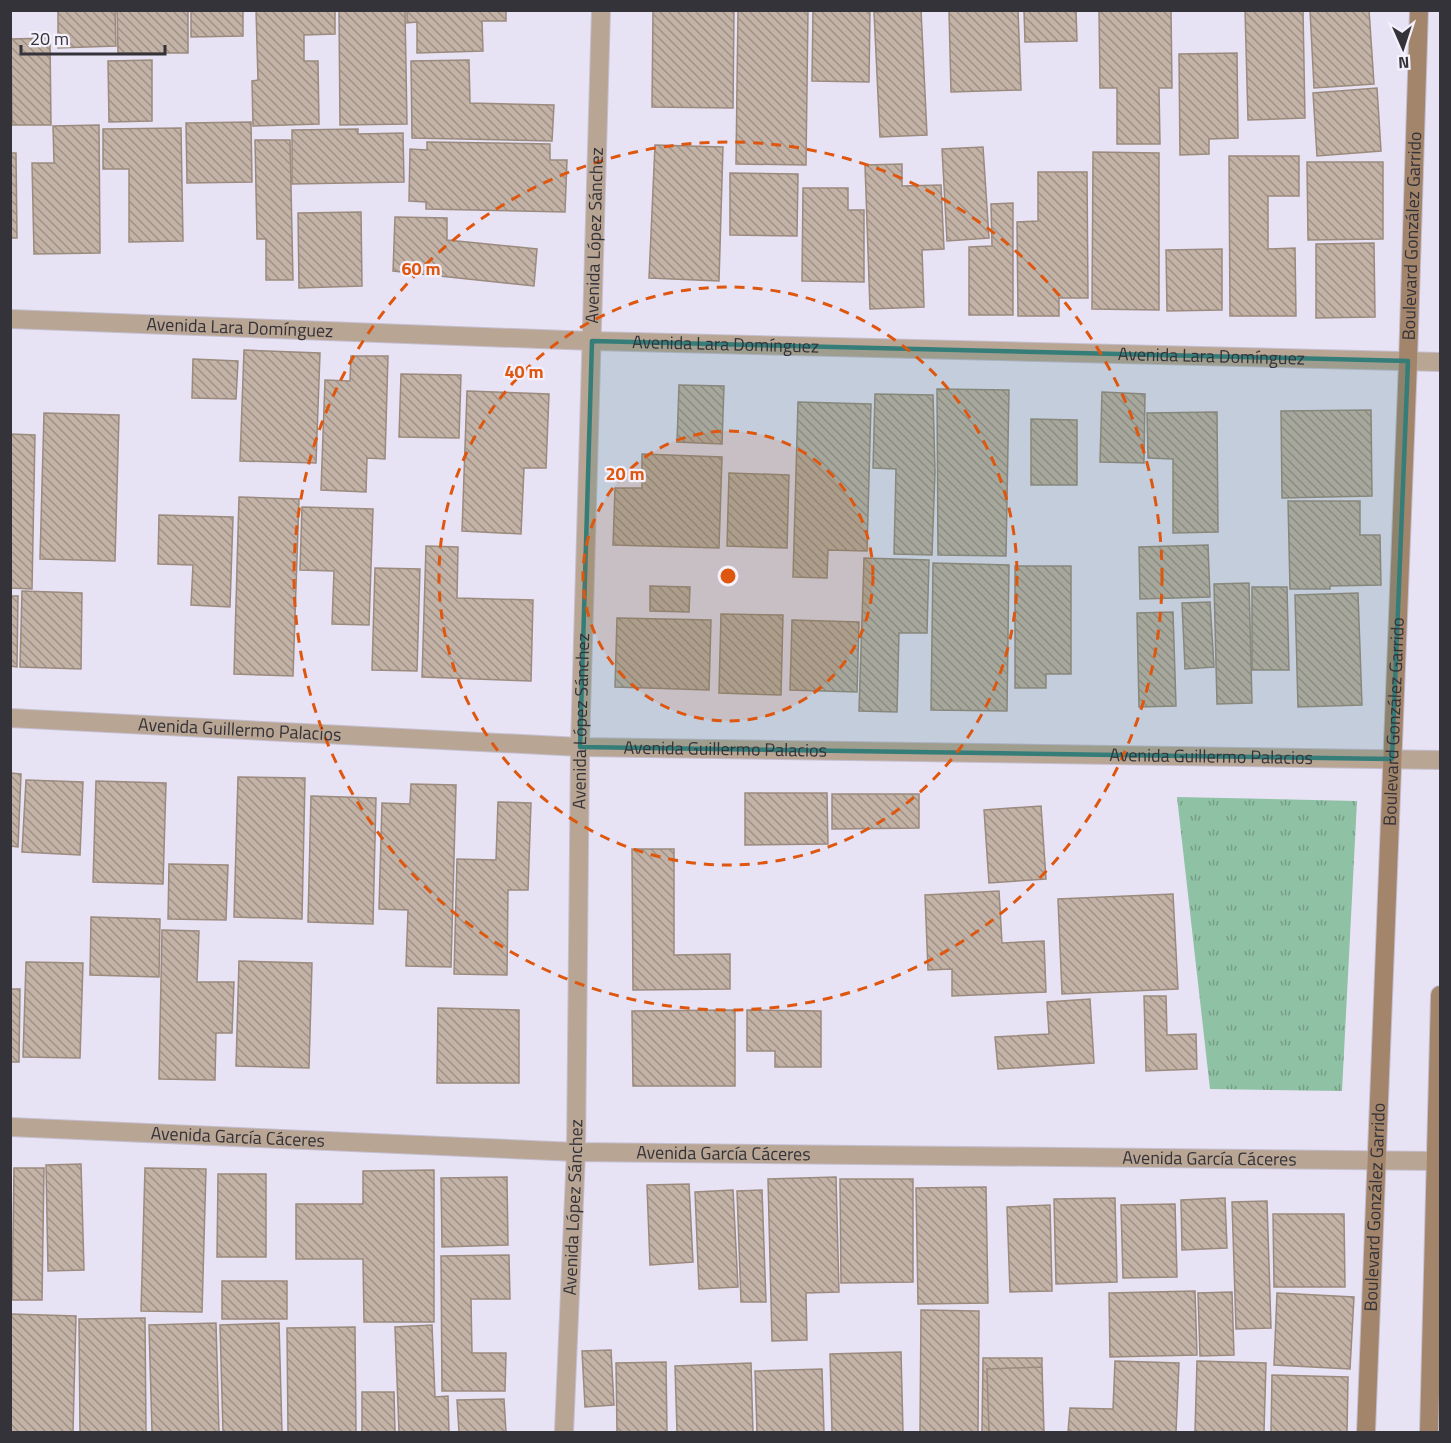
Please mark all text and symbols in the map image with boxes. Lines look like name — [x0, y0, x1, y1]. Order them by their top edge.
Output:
scale bar — [21, 18, 165, 56]
north arrow — [1373, 18, 1433, 78]
text: 20 m — [30, 25, 69, 52]
text: N — [1398, 51, 1410, 75]
street label: Boulevard González Garrido — [1395, 131, 1428, 341]
street label: Avenida López Sánchez — [578, 147, 610, 324]
text: 60 m — [401, 255, 441, 282]
street label: Avenida Lara Domínguez — [146, 310, 334, 344]
street label: Avenida Lara Domínguez — [632, 328, 819, 360]
street label: Avenida Lara Domínguez — [1118, 340, 1305, 372]
text: 40 m — [504, 358, 544, 385]
text: 20 m — [605, 460, 645, 487]
centre of rings — [718, 566, 738, 586]
street label: Boulevard González Garrido — [1376, 617, 1411, 826]
street label: Avenida López Sánchez — [565, 633, 596, 810]
street label: Avenida Guillermo Palacios — [137, 711, 342, 748]
street label: Avenida Guillermo Palacios — [623, 734, 827, 764]
street label: Avenida Guillermo Palacios — [1109, 741, 1313, 771]
street label: Boulevard González Garrido — [1357, 1102, 1392, 1312]
street label: Avenida García Cáceres — [150, 1119, 325, 1154]
street label: Avenida López Sánchez — [556, 1119, 589, 1296]
street label: Avenida García Cáceres — [636, 1139, 811, 1167]
street label: Avenida García Cáceres — [1122, 1144, 1297, 1173]

